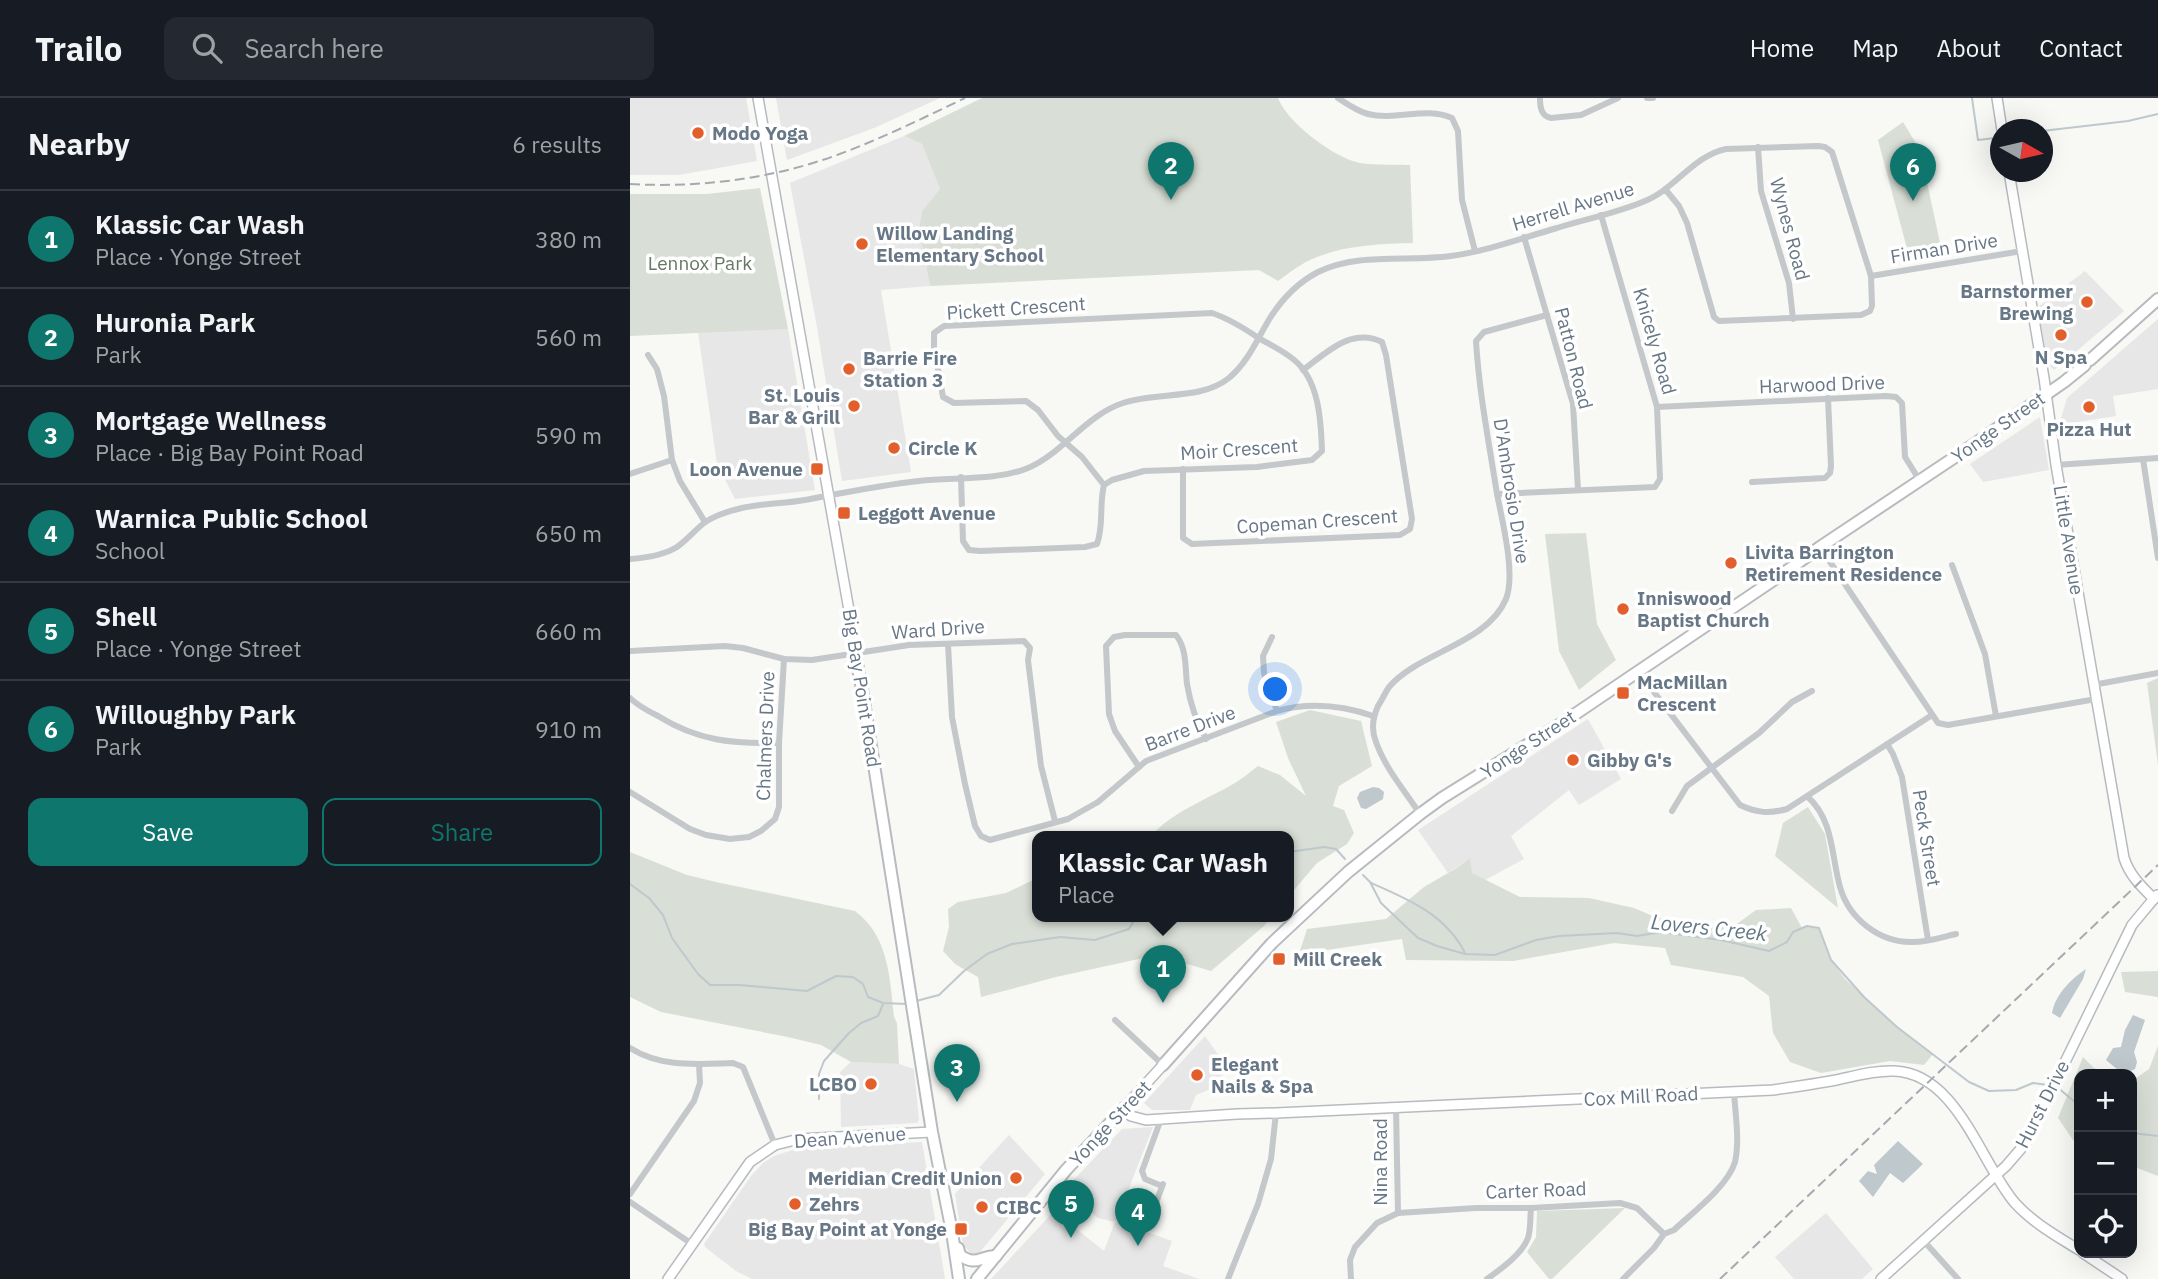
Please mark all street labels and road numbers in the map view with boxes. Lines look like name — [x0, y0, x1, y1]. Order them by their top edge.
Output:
street label: Wynes Road — [1765, 175, 1815, 283]
street label: Herrell Avenue — [1509, 176, 1637, 236]
street label: Firman Drive — [1889, 228, 1999, 268]
street label: Knicely Road — [1628, 285, 1682, 397]
street label: Pickett Crescent — [946, 291, 1086, 325]
street label: Patton Road — [1550, 305, 1598, 411]
street label: Harwood Drive — [1759, 370, 1885, 398]
street label: Yonge Street — [1947, 386, 2049, 468]
street label: D'Ambrosio Drive — [1489, 417, 1535, 565]
street label: Moir Crescent — [1179, 433, 1299, 465]
street label: Little Avenue — [2048, 483, 2090, 597]
street label: Copeman Crescent — [1236, 503, 1398, 539]
street label: Big Bay Point Road — [838, 607, 886, 769]
street label: Ward Drive — [891, 614, 985, 644]
street label: Chalmers Drive — [751, 671, 779, 801]
street label: Barre Drive — [1141, 700, 1239, 756]
street label: Yonge Street — [1476, 704, 1580, 784]
street label: Peck Street — [1908, 788, 1946, 888]
street label: Hurst Drive — [2010, 1056, 2074, 1152]
street label: Yonge Street — [1064, 1075, 1156, 1171]
street label: Cox Mill Road — [1583, 1081, 1699, 1111]
street label: Nina Road — [1368, 1118, 1392, 1206]
street label: Dean Avenue — [793, 1121, 907, 1153]
street label: Carter Road — [1485, 1176, 1587, 1204]

